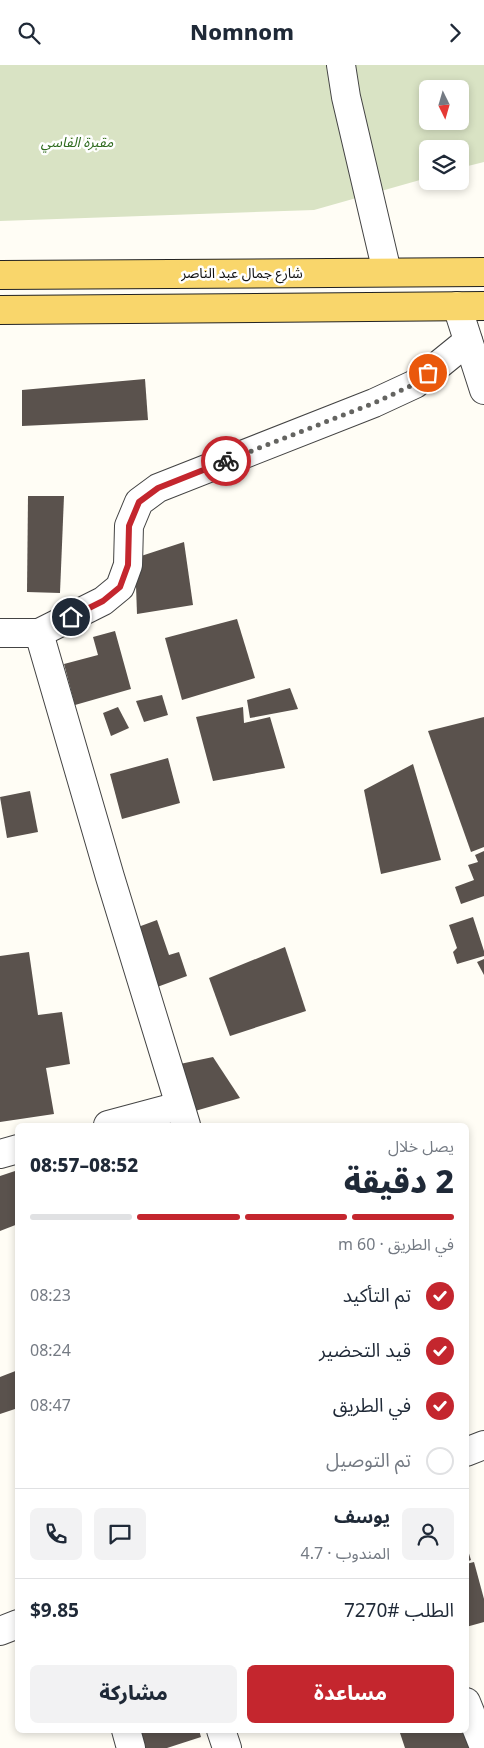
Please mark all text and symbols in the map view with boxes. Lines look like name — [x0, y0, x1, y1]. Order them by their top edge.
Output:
text: Nomnom — [190, 10, 294, 56]
icon: search — [15, 19, 43, 47]
icon: forward — [441, 19, 469, 47]
north arrow — [419, 80, 469, 130]
map controls — [419, 80, 469, 190]
park label: مقبرة الفاسي — [41, 128, 114, 157]
button: layers — [419, 140, 469, 190]
street label: شارع جمال عبد الناصر — [180, 259, 303, 288]
pin — [407, 352, 449, 394]
icon: bag — [414, 359, 442, 387]
courier — [201, 436, 251, 486]
icon: bike — [212, 447, 240, 475]
pin — [50, 596, 92, 638]
icon: home — [57, 603, 85, 631]
text: يصل خلال — [388, 1130, 454, 1164]
text: 08:52–08:57 — [30, 1146, 138, 1186]
text: 2 دقيقة — [344, 1149, 454, 1217]
text: في الطريق · 60 m — [338, 1228, 454, 1262]
text: تم التأكيد — [343, 1276, 411, 1316]
text: 08:23 — [30, 1279, 71, 1313]
icon: check — [426, 1282, 454, 1310]
text: قيد التحضير — [319, 1331, 411, 1371]
text: 08:24 — [30, 1334, 71, 1368]
icon: check — [426, 1337, 454, 1365]
text: في الطريق — [333, 1386, 411, 1426]
text: 08:47 — [30, 1389, 71, 1423]
icon: check — [426, 1392, 454, 1420]
text: تم التوصيل — [326, 1441, 411, 1481]
text: يوسف — [334, 1497, 390, 1537]
button: phone — [30, 1508, 82, 1560]
button: chat — [94, 1508, 146, 1560]
button: person — [402, 1508, 454, 1560]
text: المندوب · 4.7 — [301, 1537, 390, 1571]
text: $9.85 — [30, 1591, 79, 1631]
text: الطلب #7270 — [344, 1591, 454, 1631]
button: مشاركة — [30, 1665, 237, 1723]
button: مساعدة — [247, 1665, 454, 1723]

